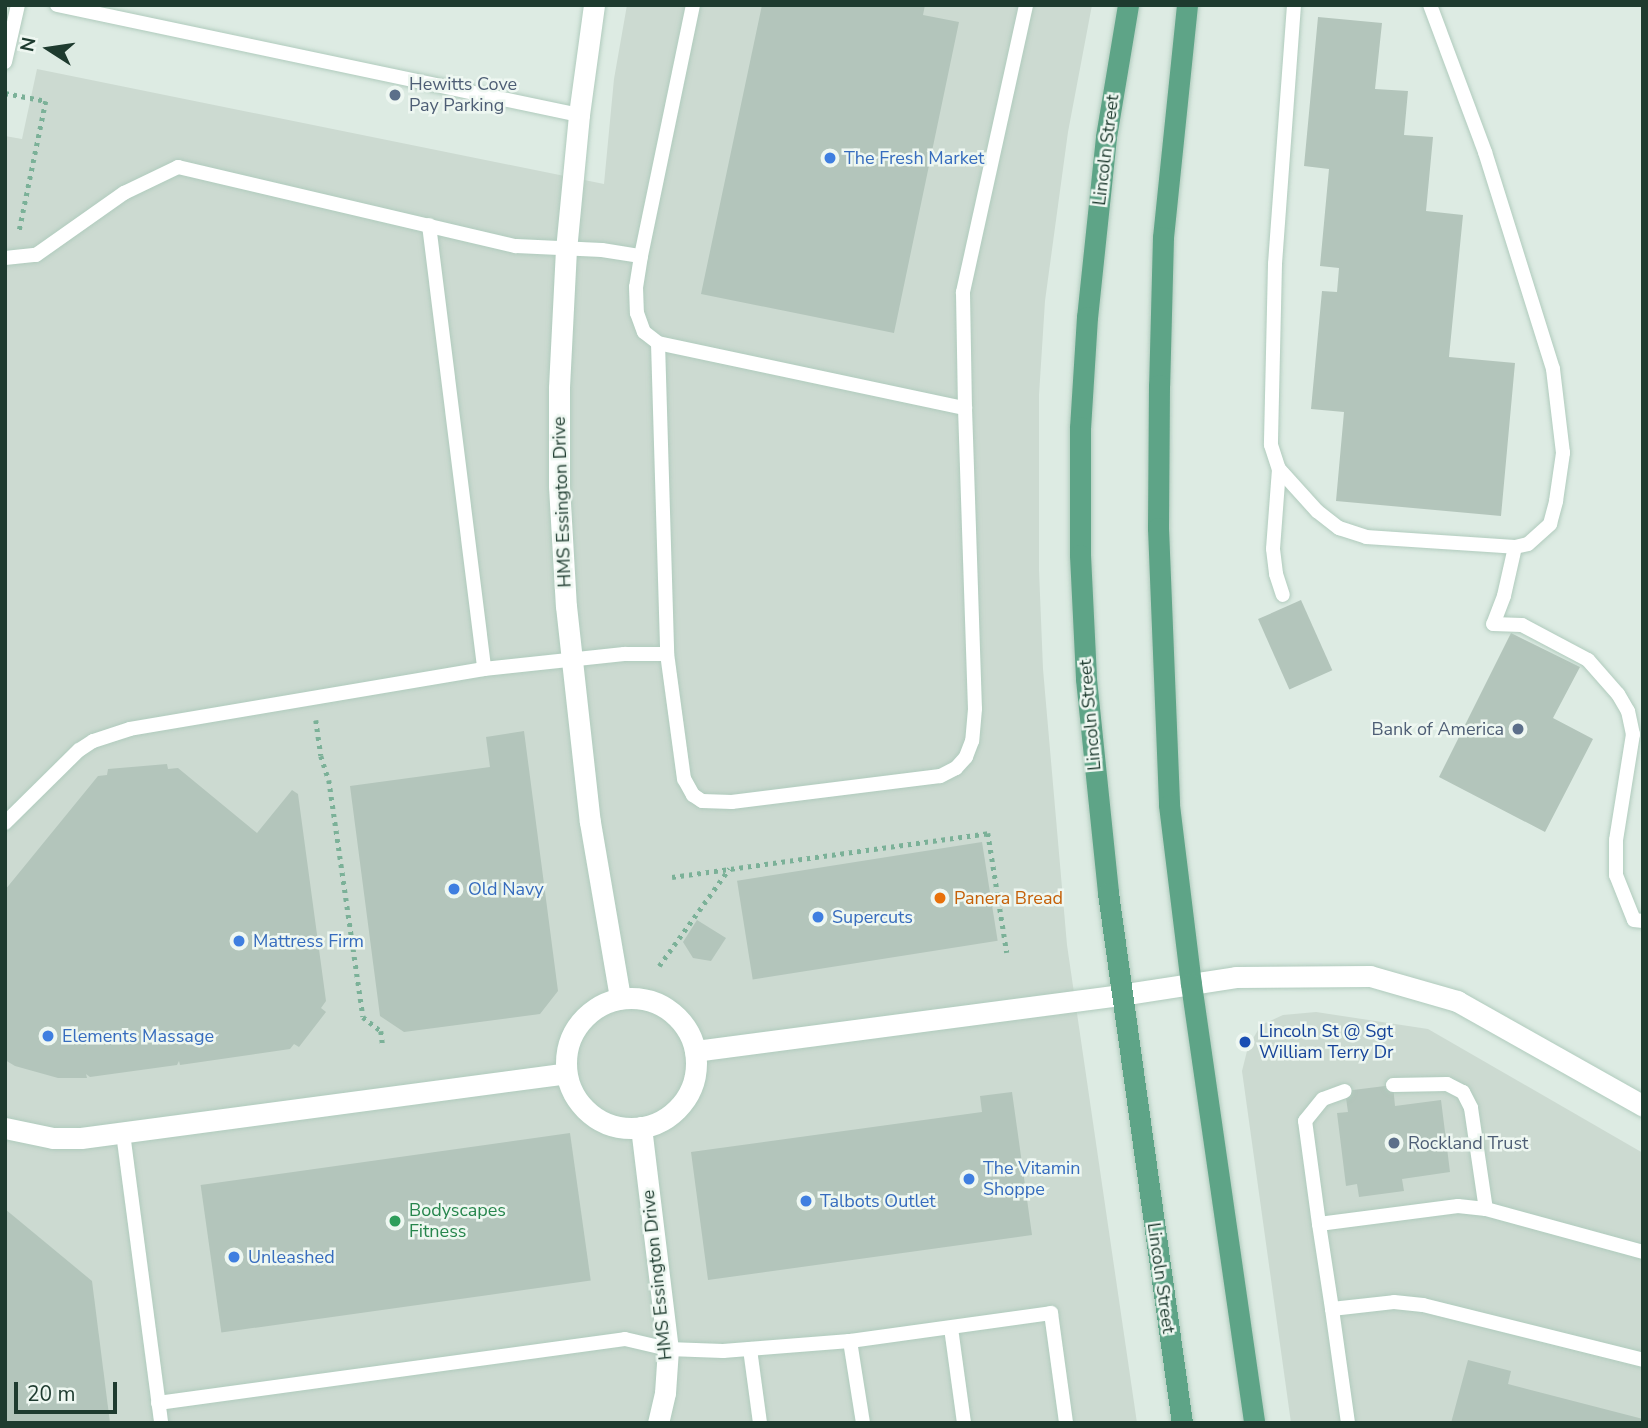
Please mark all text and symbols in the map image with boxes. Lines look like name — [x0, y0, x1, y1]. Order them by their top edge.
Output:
north arrow — [14, 14, 84, 84]
text: N — [14, 35, 43, 54]
place label: Hewitts Cove Pay Parking — [409, 74, 517, 116]
marker: Hewitts Cove Pay Parking — [387, 87, 403, 103]
street label: Lincoln Street — [1088, 93, 1124, 207]
place label: The Fresh Market — [844, 147, 984, 169]
marker: The Fresh Market — [822, 150, 838, 166]
street label: HMS Essington Drive — [548, 416, 576, 588]
street label: Lincoln Street — [1074, 658, 1106, 772]
place label: Bank of America — [1371, 718, 1504, 740]
marker: Bank of America — [1510, 721, 1526, 737]
place label: Old Navy — [468, 878, 544, 900]
marker: Old Navy — [446, 881, 462, 897]
place label: Panera Bread — [954, 887, 1063, 909]
marker: Panera Bread — [932, 890, 948, 906]
place label: Supercuts — [832, 906, 913, 928]
marker: Supercuts — [810, 909, 826, 925]
place label: Mattress Firm — [253, 930, 364, 952]
marker: Mattress Firm — [231, 933, 247, 949]
place label: Lincoln St @ Sgt William Terry Dr — [1259, 1021, 1394, 1064]
place label: Elements Massage — [62, 1025, 214, 1047]
marker: Elements Massage — [40, 1028, 56, 1044]
marker: Lincoln St @ Sgt William Terry Dr — [1237, 1034, 1253, 1050]
place label: Rockland Trust — [1408, 1132, 1528, 1154]
marker: Rockland Trust — [1386, 1135, 1402, 1151]
place label: The Vitamin Shoppe — [983, 1158, 1080, 1200]
marker: The Vitamin Shoppe — [961, 1171, 977, 1187]
street label: HMS Essington Drive — [637, 1189, 677, 1361]
place label: Talbots Outlet — [820, 1190, 936, 1212]
marker: Talbots Outlet — [798, 1193, 814, 1209]
place label: Bodyscapes Fitness — [409, 1200, 506, 1242]
marker: Bodyscapes Fitness — [387, 1213, 403, 1229]
street label: Lincoln Street — [1143, 1221, 1179, 1335]
place label: Unleashed — [248, 1246, 335, 1268]
marker: Unleashed — [226, 1249, 242, 1265]
scale bar — [18, 1368, 121, 1412]
text: 20 m — [27, 1380, 76, 1408]

